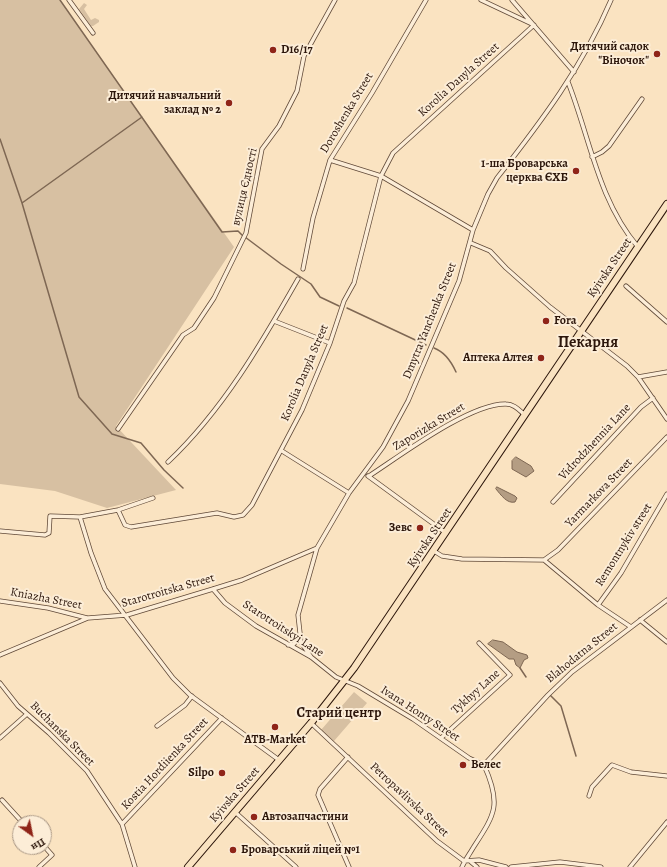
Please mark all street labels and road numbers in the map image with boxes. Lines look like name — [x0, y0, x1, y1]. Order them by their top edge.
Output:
street label: Korolia Danyla Street — [416, 40, 502, 120]
street label: Doroshenka Street — [317, 70, 377, 156]
street label: вулиця Єдності — [229, 147, 261, 227]
street label: Kyivska Street — [585, 235, 635, 301]
street label: Dmytra Yanchenka Street — [400, 261, 460, 381]
street label: Korolia Danyla Street — [278, 322, 332, 424]
street label: Zaporizka Street — [390, 400, 468, 454]
street label: Vidrodzhennia Lane — [556, 401, 634, 483]
street label: Yarmarkova Street — [562, 456, 636, 530]
street label: Remontnykiv street — [593, 501, 655, 589]
street label: Kyivska Street — [405, 505, 455, 571]
street label: Starotroitska Street — [120, 571, 216, 611]
street label: Kniazha Street — [9, 585, 83, 613]
street label: Starotroitskyi Lane — [240, 597, 326, 661]
street label: Blahodatna Street — [543, 620, 621, 686]
street label: Tykhyy Lane — [449, 667, 503, 717]
street label: Ivana Honty Street — [378, 683, 462, 745]
street label: Buchanska Street — [27, 699, 97, 769]
street label: Kostia Hordiienka Street — [119, 715, 211, 813]
street label: Petropavlivska Street — [367, 760, 451, 840]
street label: Kyivska Street — [207, 764, 263, 826]

